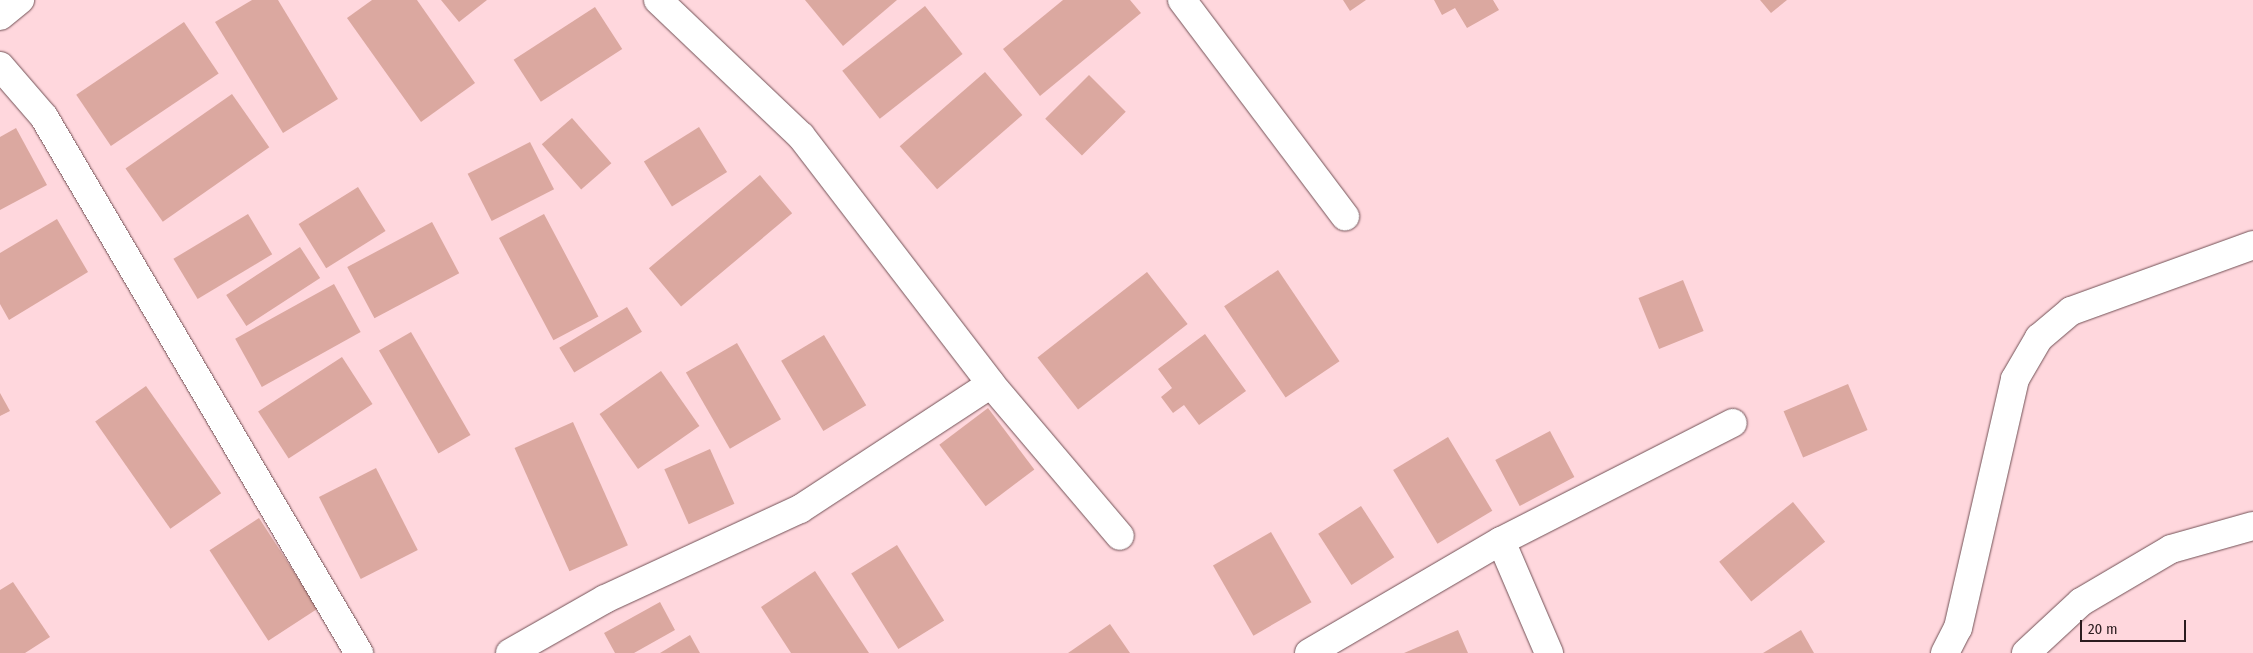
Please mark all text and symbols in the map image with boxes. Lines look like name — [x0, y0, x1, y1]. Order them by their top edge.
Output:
scale bar — [2083, 610, 2189, 642]
text: 20 m — [2088, 620, 2118, 638]

